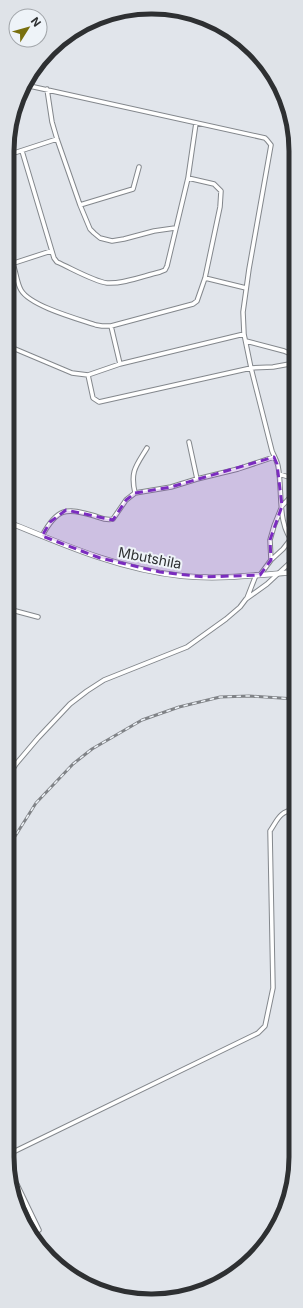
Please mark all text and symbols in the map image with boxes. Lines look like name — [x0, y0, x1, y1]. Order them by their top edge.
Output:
north arrow — [8, 8, 48, 48]
text: N — [28, 14, 44, 30]
street label: Mbutshila — [117, 543, 183, 572]

